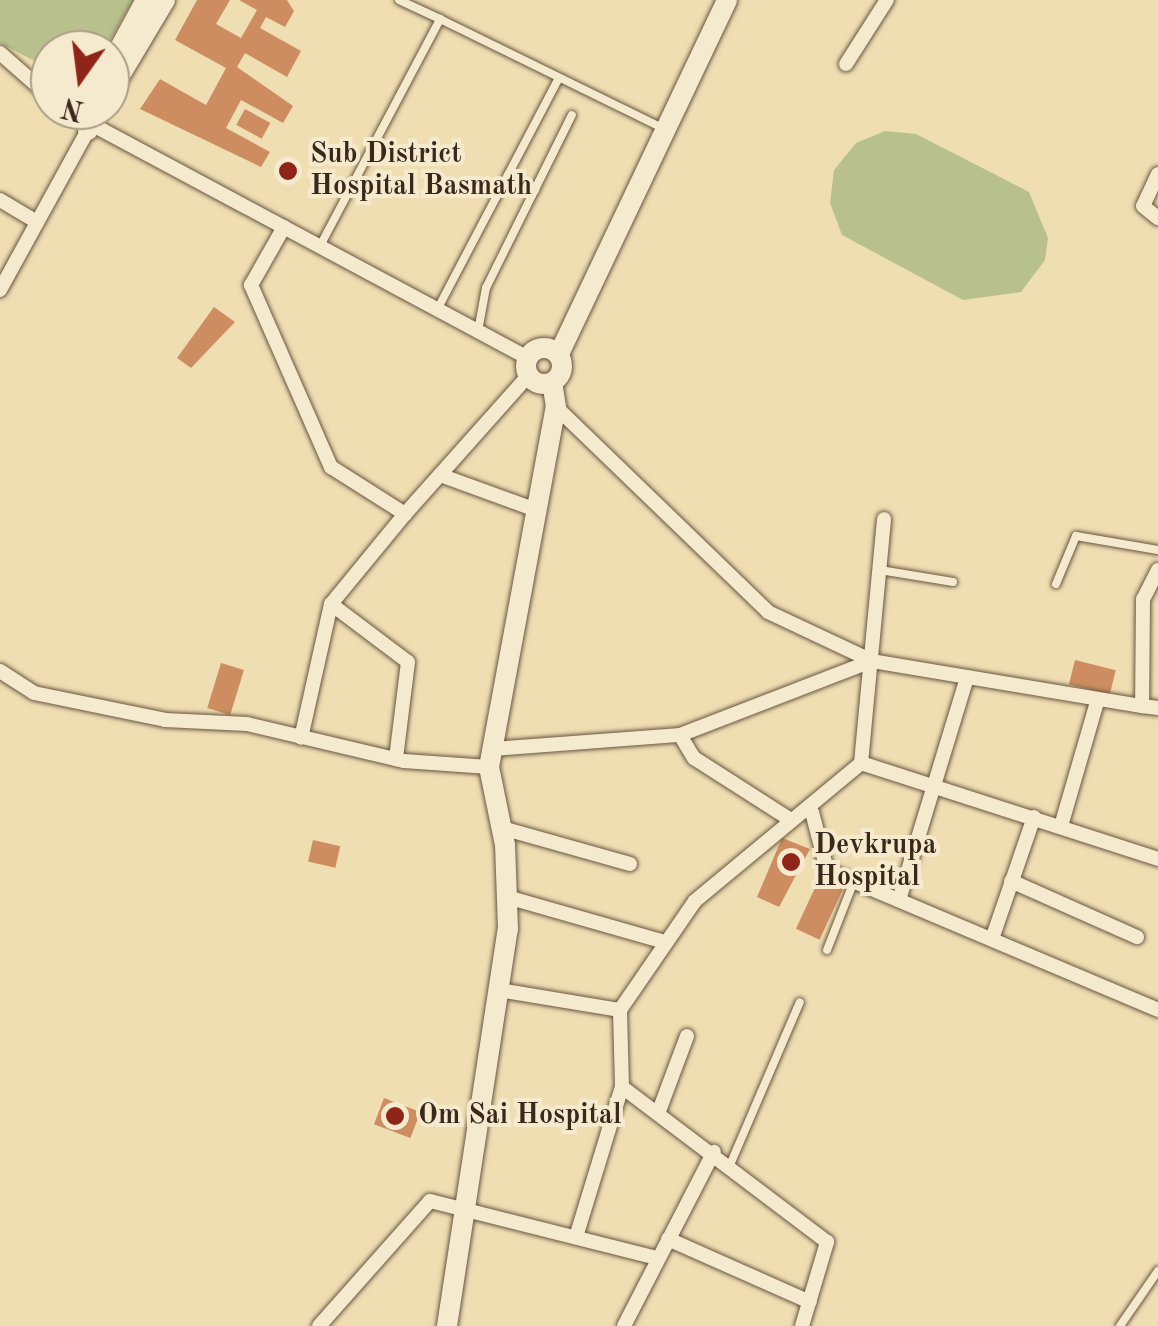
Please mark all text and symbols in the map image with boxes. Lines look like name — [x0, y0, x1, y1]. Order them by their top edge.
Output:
north arrow — [30, 30, 130, 130]
text: N — [59, 91, 87, 123]
place label: Sub District Hospital Basmath — [310, 138, 532, 204]
marker: Sub District Hospital Basmath — [275, 158, 301, 184]
place label: Devkrupa Hospital — [814, 829, 937, 895]
marker: Devkrupa Hospital — [778, 849, 804, 875]
place label: Om Sai Hospital — [418, 1099, 622, 1133]
marker: Om Sai Hospital — [382, 1103, 408, 1129]

